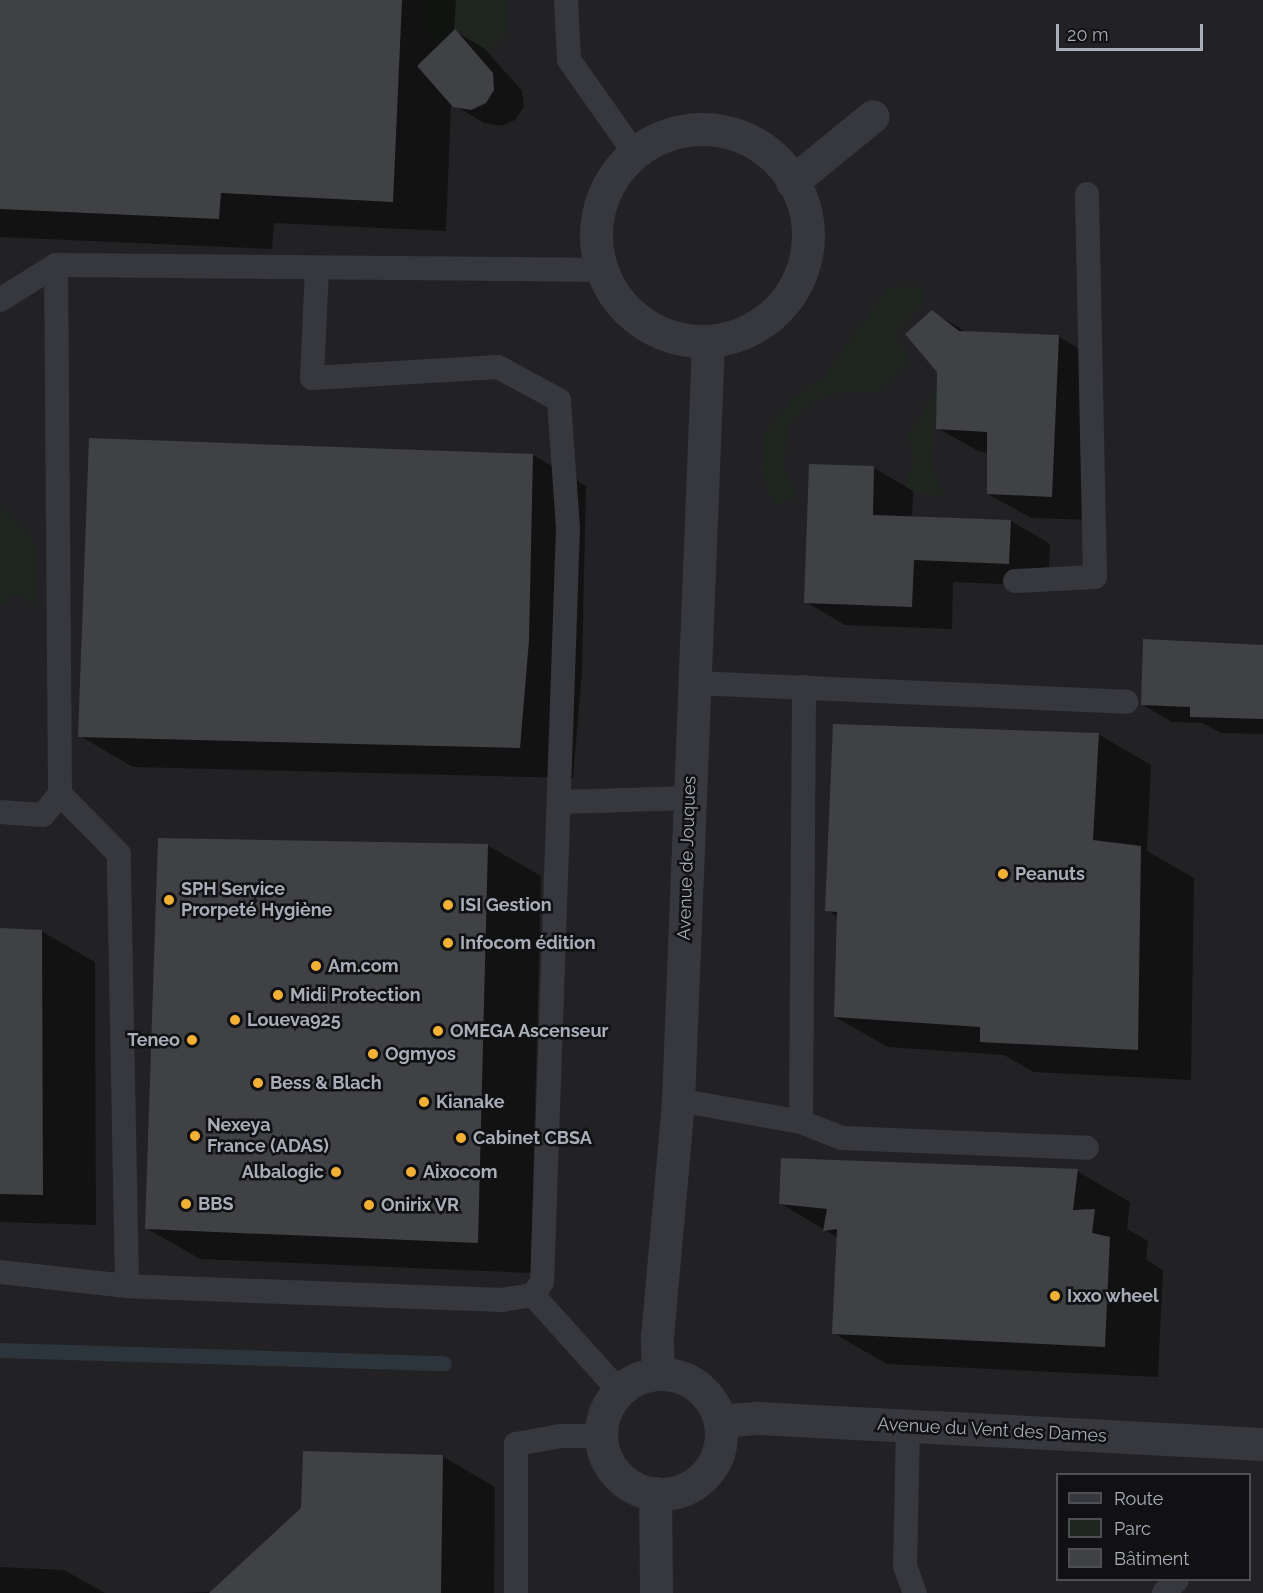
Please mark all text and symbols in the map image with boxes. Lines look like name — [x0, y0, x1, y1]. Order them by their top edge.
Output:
scale bar — [1059, 12, 1206, 50]
text: 20 m — [1067, 24, 1109, 45]
street label: Avenue de Jouques — [673, 775, 701, 941]
place label: Peanuts — [1015, 863, 1085, 885]
marker: Peanuts — [996, 867, 1010, 881]
place label: SPH Service Prorpeté Hygiène — [181, 879, 332, 922]
marker: SPH Service Prorpeté Hygiène — [162, 893, 176, 907]
place label: ISI Gestion — [460, 894, 552, 916]
marker: ISI Gestion — [441, 898, 455, 912]
place label: Infocom édition — [460, 932, 596, 954]
marker: Infocom édition — [441, 936, 455, 950]
place label: Am.com — [328, 955, 398, 977]
marker: Am.com — [309, 959, 323, 973]
place label: Midi Protection — [290, 984, 421, 1006]
marker: Midi Protection — [271, 988, 285, 1002]
place label: Loueva925 — [247, 1009, 341, 1031]
marker: Loueva925 — [228, 1013, 242, 1027]
place label: OMEGA Ascenseur — [450, 1020, 610, 1042]
marker: OMEGA Ascenseur — [431, 1024, 445, 1038]
place label: Teneo — [127, 1029, 180, 1051]
marker: Teneo — [185, 1033, 199, 1047]
place label: Ogmyos — [385, 1043, 456, 1065]
marker: Ogmyos — [366, 1047, 380, 1061]
place label: Bess & Blach — [270, 1072, 382, 1094]
marker: Bess & Blach — [251, 1076, 265, 1090]
place label: Kianake — [436, 1091, 505, 1113]
marker: Kianake — [417, 1095, 431, 1109]
place label: Nexeya France (ADAS) — [207, 1115, 329, 1158]
place label: Cabinet CBSA — [473, 1127, 592, 1149]
marker: Nexeya France (ADAS) — [188, 1129, 202, 1143]
marker: Cabinet CBSA — [454, 1131, 468, 1145]
place label: Albalogic — [242, 1161, 324, 1183]
place label: Aixocom — [423, 1161, 497, 1183]
marker: Albalogic — [329, 1165, 343, 1179]
marker: Aixocom — [404, 1165, 418, 1179]
place label: BBS — [198, 1193, 234, 1215]
place label: Onirix VR — [381, 1194, 460, 1216]
marker: BBS — [179, 1197, 193, 1211]
marker: Onirix VR — [362, 1198, 376, 1212]
place label: Ixxo wheel — [1067, 1285, 1159, 1307]
marker: Ixxo wheel — [1048, 1289, 1062, 1303]
street label: Avenue du Vent des Dames — [876, 1413, 1108, 1447]
legend — [1056, 1473, 1251, 1581]
text: Route — [1114, 1488, 1163, 1509]
text: Parc — [1114, 1518, 1151, 1539]
text: Bâtiment — [1114, 1548, 1189, 1569]

